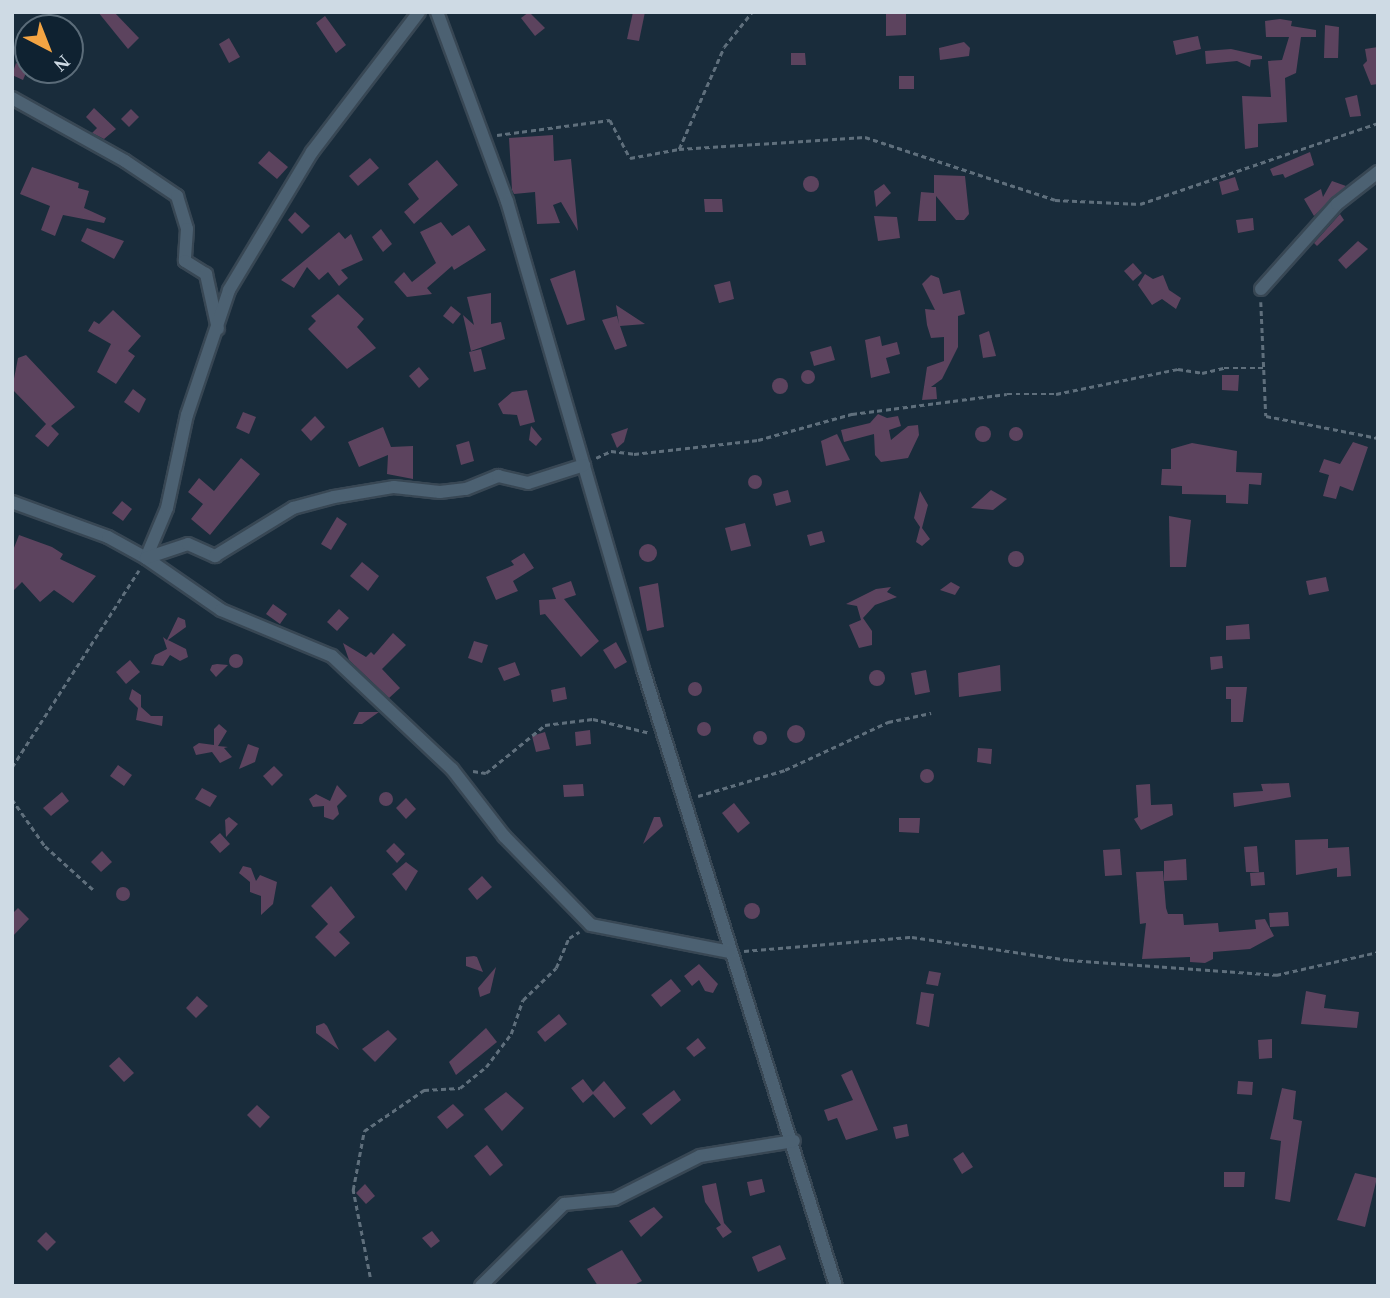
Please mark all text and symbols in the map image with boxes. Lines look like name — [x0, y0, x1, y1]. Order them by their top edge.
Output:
north arrow — [14, 14, 84, 84]
text: N — [50, 51, 74, 76]

